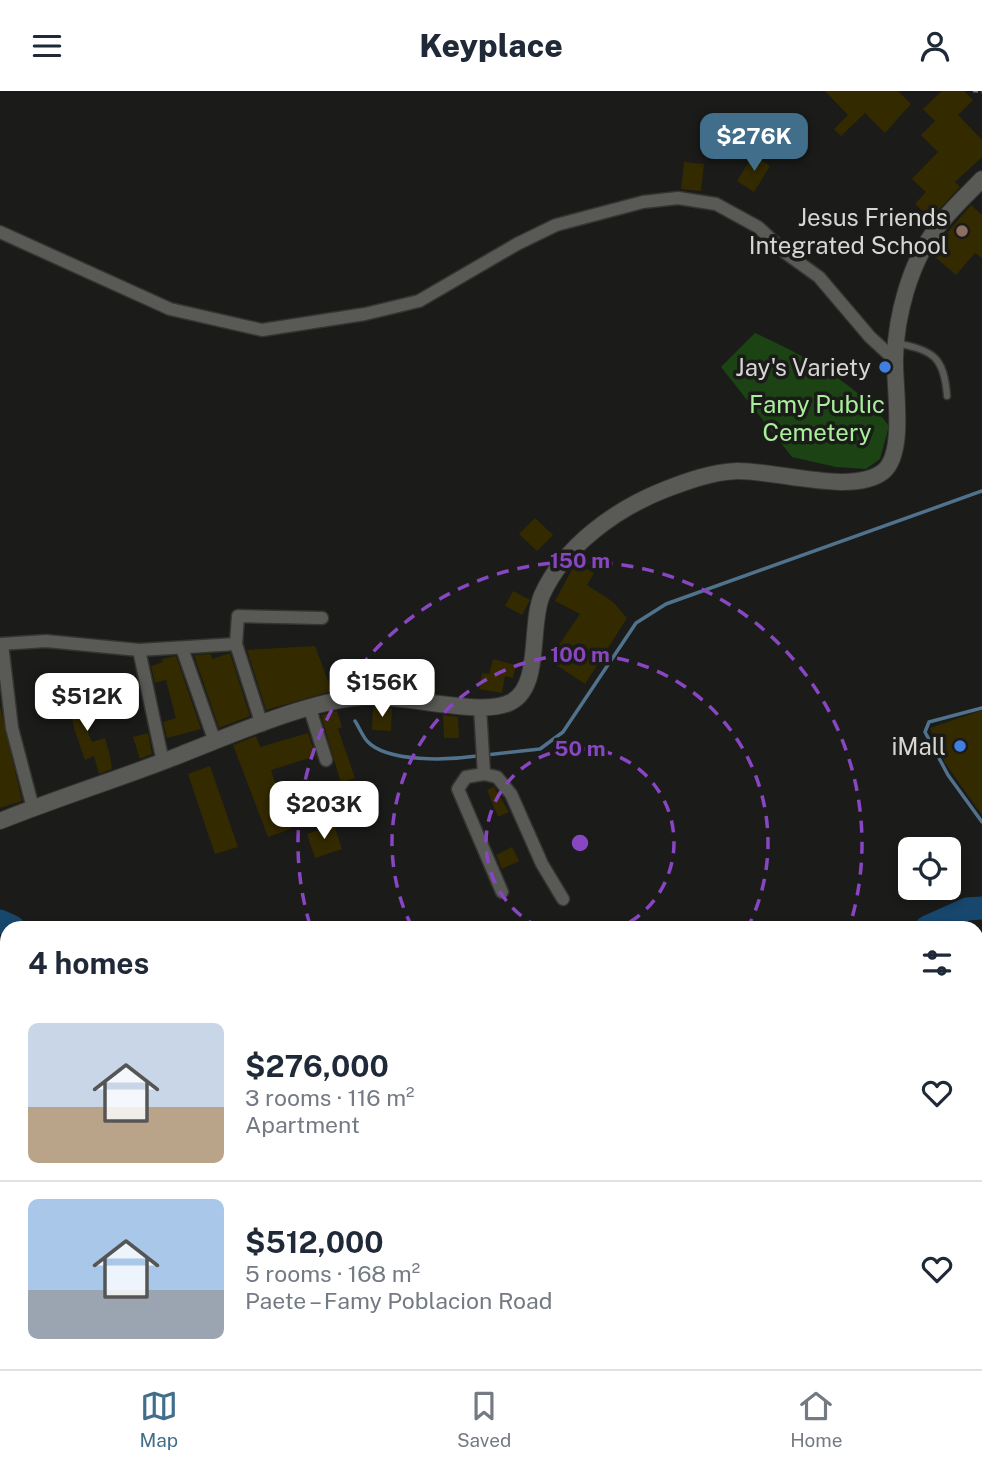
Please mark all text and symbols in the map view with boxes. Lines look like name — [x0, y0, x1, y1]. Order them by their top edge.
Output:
icon: menu — [28, 27, 66, 65]
text: Keyplace — [419, 27, 563, 64]
icon: person — [916, 27, 954, 65]
pin: $276K — [705, 113, 803, 173]
text: $276K — [716, 122, 792, 149]
place label: Jesus Friends Integrated School — [749, 203, 948, 259]
marker: Jesus Friends Integrated School — [954, 223, 970, 239]
place label: Jay's Variety — [735, 353, 871, 381]
marker: Jay's Variety — [877, 359, 893, 375]
park label: Famy Public Cemetery — [749, 390, 885, 446]
text: 150 m — [550, 548, 610, 573]
text: 100 m — [550, 642, 610, 667]
pin: $156K — [333, 659, 431, 719]
text: $156K — [346, 668, 418, 695]
pin: $512K — [38, 673, 136, 733]
text: $512K — [51, 682, 123, 709]
place label: iMall — [891, 732, 946, 760]
text: 50 m — [554, 736, 606, 761]
marker: iMall — [952, 738, 968, 754]
pin: $203K — [275, 781, 373, 841]
text: $203K — [286, 790, 362, 817]
centre of rings — [568, 831, 592, 855]
map controls — [898, 837, 961, 900]
button: locate — [898, 837, 961, 900]
icon: filters — [918, 944, 956, 982]
text: 4 homes — [28, 945, 149, 981]
text: $276,000 — [245, 1048, 389, 1084]
icon: home — [84, 1051, 168, 1135]
icon: heart — [918, 1074, 956, 1112]
text: 3 rooms · 116 m² — [245, 1084, 415, 1111]
text: Apartment — [245, 1111, 360, 1138]
text: $512,000 — [245, 1224, 384, 1260]
icon: home — [84, 1227, 168, 1311]
icon: heart — [918, 1250, 956, 1288]
text: 5 rooms · 168 m² — [245, 1260, 420, 1287]
text: Paete – Famy Poblacion Road — [245, 1287, 552, 1314]
tab: Map — [139, 1387, 178, 1451]
tab: Saved — [457, 1387, 511, 1451]
tab: Home — [790, 1387, 843, 1451]

